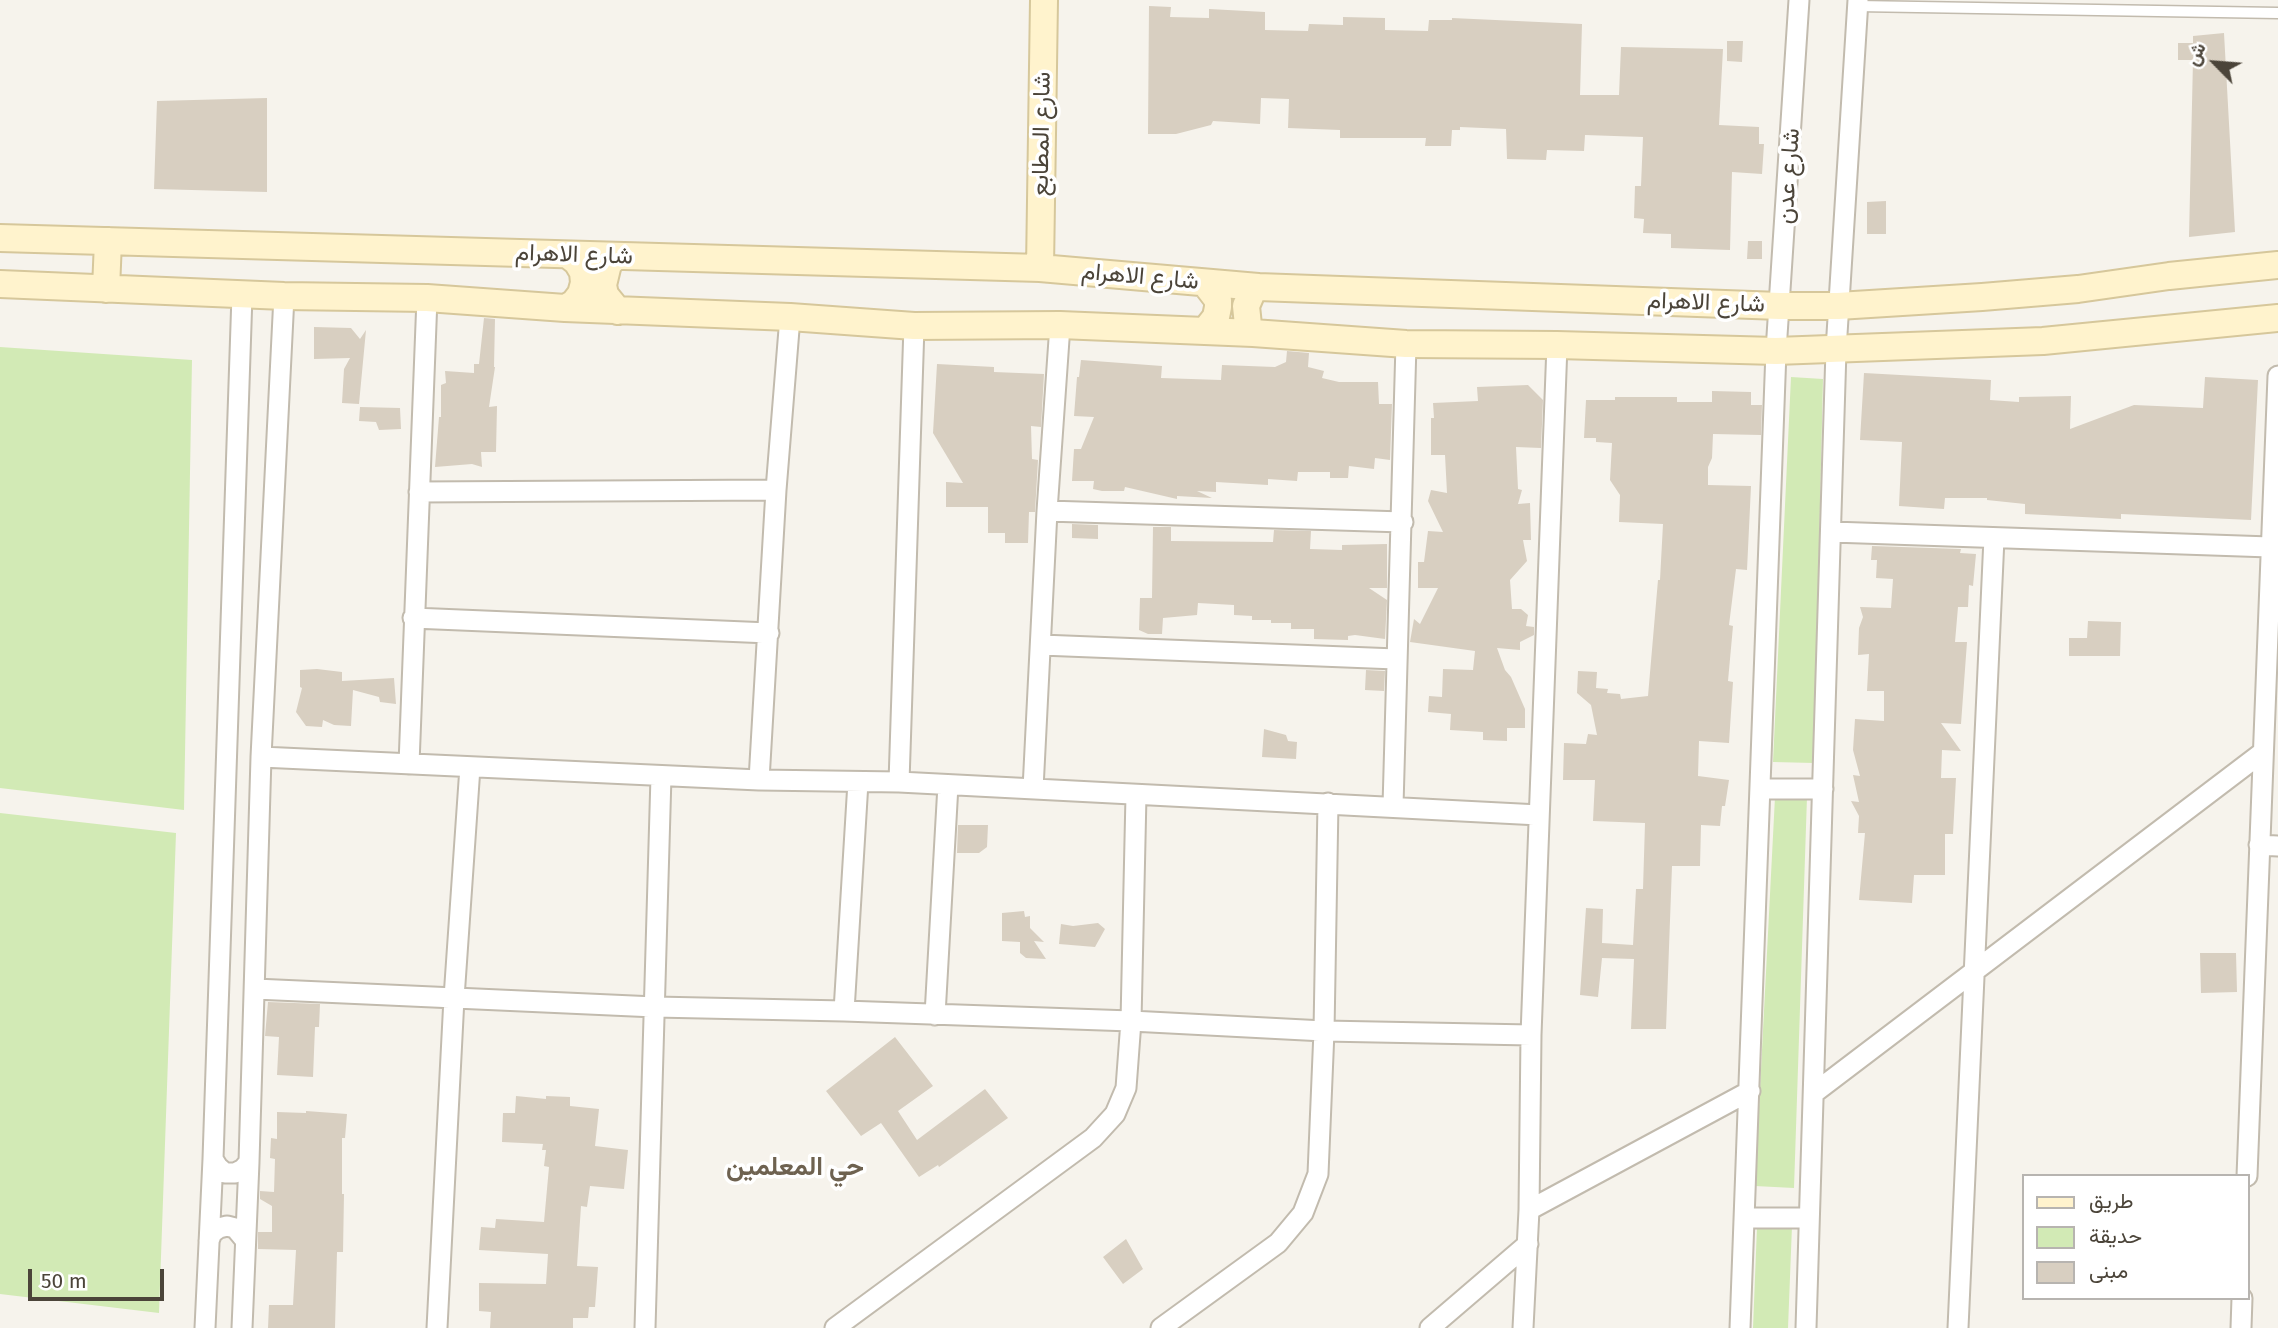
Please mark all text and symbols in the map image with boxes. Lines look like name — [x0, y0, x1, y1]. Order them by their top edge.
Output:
north arrow — [2180, 28, 2250, 98]
text: ش — [2180, 39, 2211, 69]
street label: شارع المطابع — [1027, 71, 1057, 197]
street label: شارع عدن — [1771, 127, 1807, 225]
street label: شارع الاهرام — [515, 239, 633, 271]
street label: شارع الاهرام — [1080, 258, 1200, 296]
street label: شارع الاهرام — [1647, 287, 1765, 319]
district label: حي المعلمین — [726, 1152, 864, 1184]
legend — [2022, 1174, 2250, 1300]
text: طريق — [2089, 1188, 2134, 1214]
text: حديقة — [2089, 1223, 2142, 1249]
scale bar — [32, 1254, 168, 1298]
text: مبنى — [2089, 1258, 2128, 1284]
text: 50 m — [41, 1268, 87, 1294]

